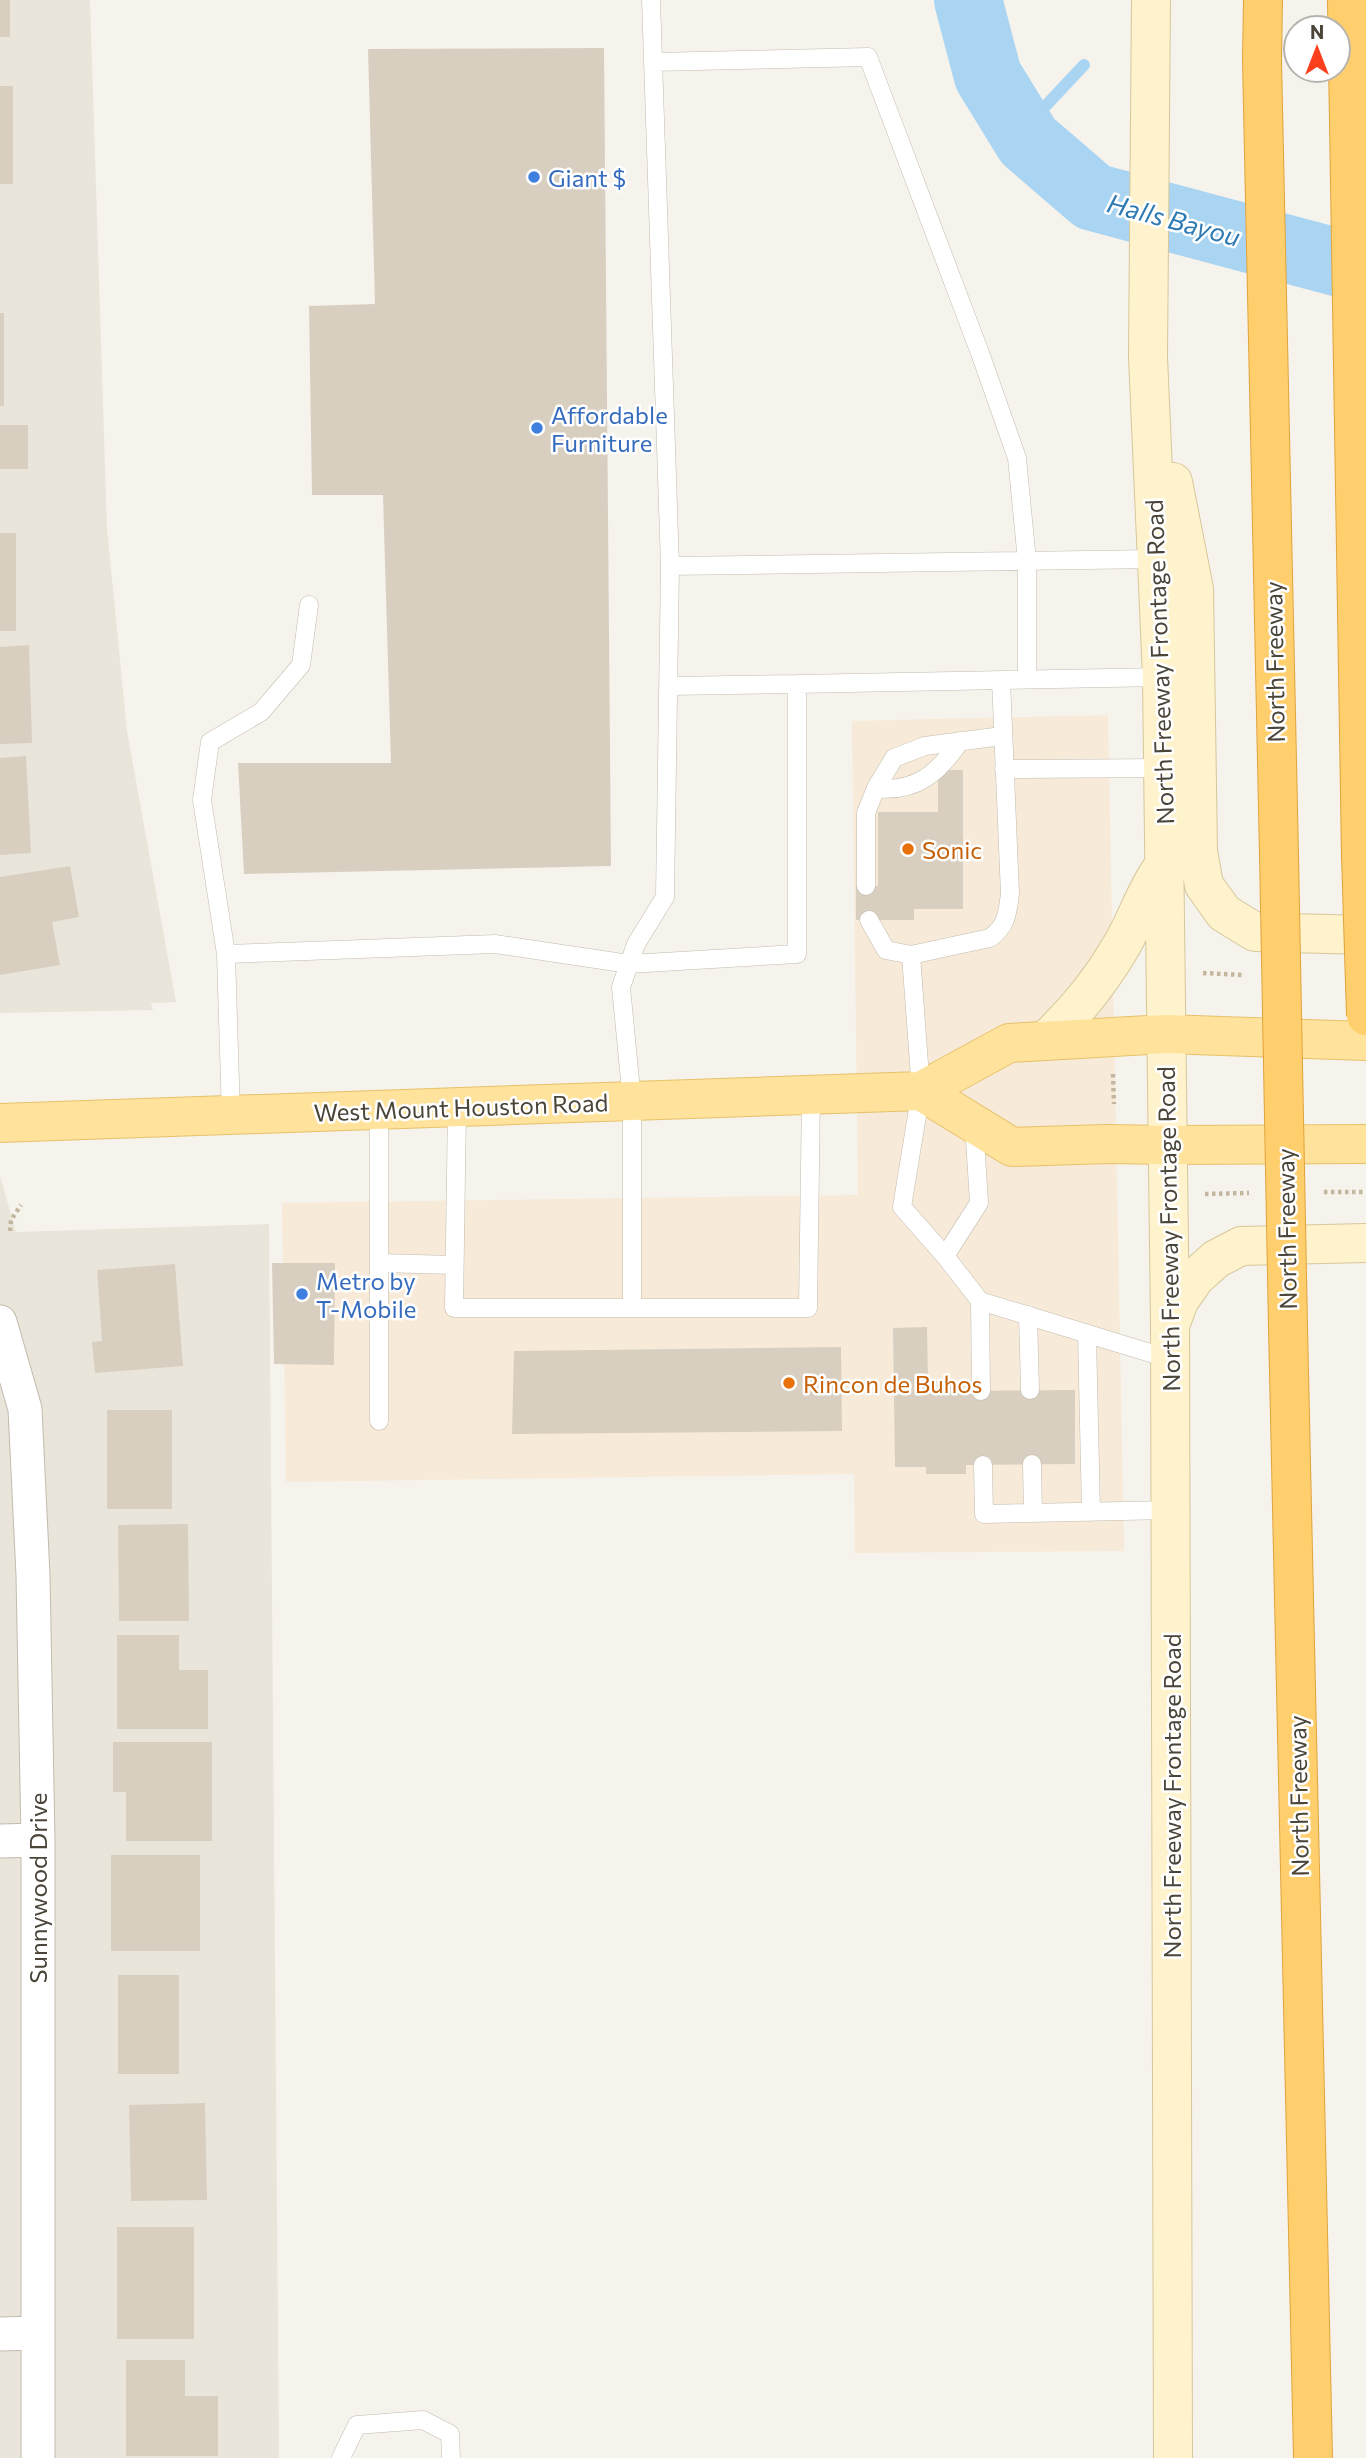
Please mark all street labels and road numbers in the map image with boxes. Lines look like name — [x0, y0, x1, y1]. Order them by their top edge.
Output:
street label: North Freeway Frontage Road — [1139, 499, 1179, 825]
street label: North Freeway — [1258, 581, 1290, 743]
street label: North Freeway Frontage Road — [1151, 1066, 1185, 1392]
street label: West Mount Houston Road — [313, 1087, 609, 1127]
street label: North Freeway — [1270, 1148, 1302, 1310]
street label: North Freeway Frontage Road — [1157, 1633, 1186, 1959]
street label: North Freeway — [1282, 1715, 1314, 1877]
street label: Sunnywood Drive — [23, 1792, 52, 1984]

